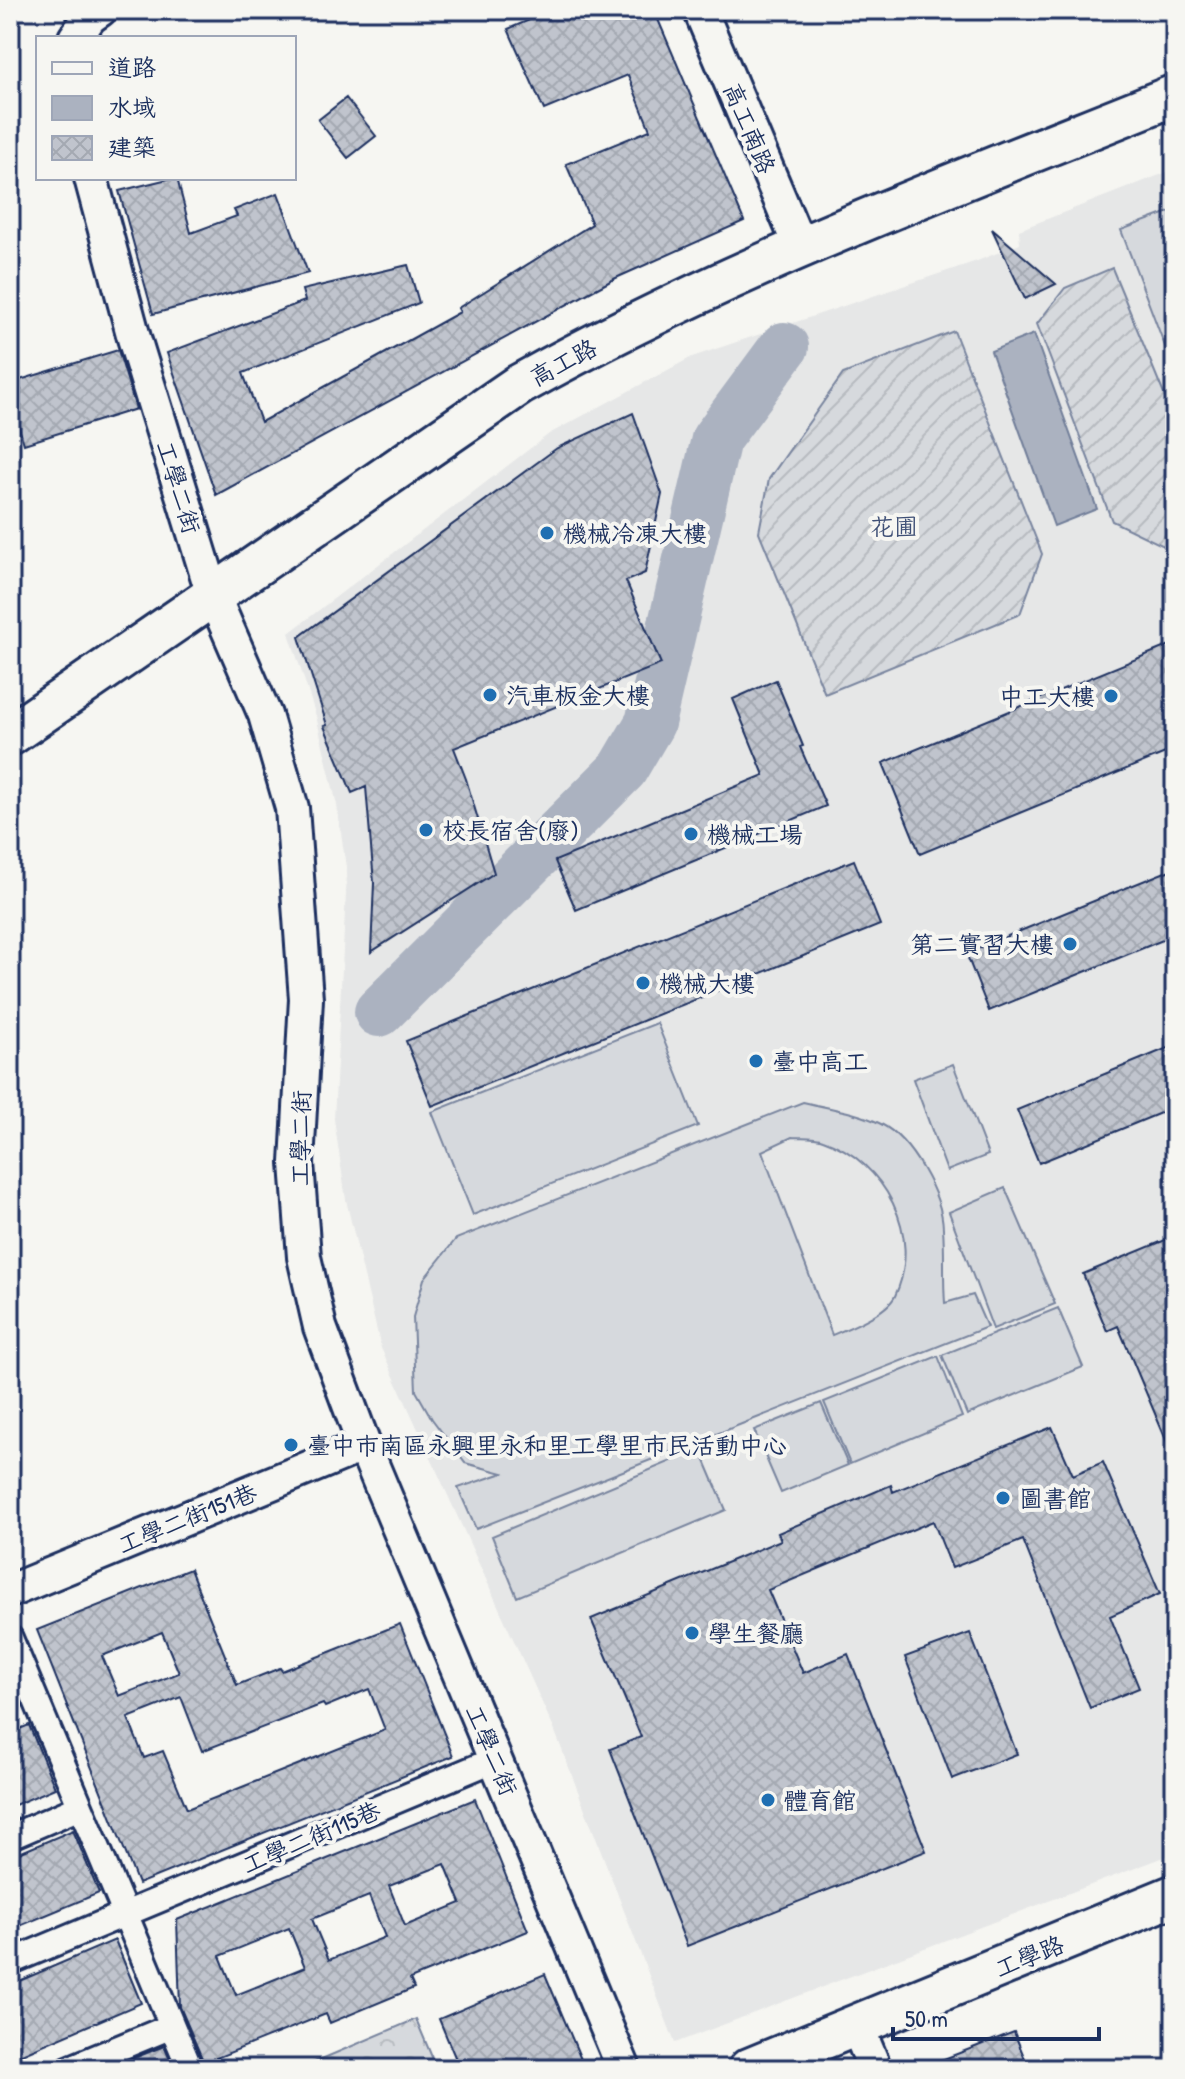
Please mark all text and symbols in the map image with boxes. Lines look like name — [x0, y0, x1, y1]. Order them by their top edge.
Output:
legend — [36, 36, 296, 180]
text: 道路 — [108, 51, 156, 83]
street label: 高工南路 — [717, 78, 783, 178]
text: 水域 — [108, 91, 156, 123]
text: 建築 — [108, 131, 156, 163]
street label: 高工路 — [524, 331, 602, 393]
street label: 工學二街 — [150, 436, 208, 538]
park label: 花圃 — [870, 510, 918, 542]
place label: 機械冷凍大樓 — [563, 517, 707, 549]
marker: 機械冷凍大樓 — [538, 524, 556, 542]
place label: 汽車板金大樓 — [506, 679, 650, 711]
place label: 中工大樓 — [999, 680, 1095, 712]
marker: 汽車板金大樓 — [481, 686, 499, 704]
marker: 中工大樓 — [1102, 687, 1120, 705]
place label: 校長宿舍(廢) — [442, 814, 579, 846]
place label: 機械工場 — [707, 818, 803, 850]
marker: 校長宿舍(廢) — [417, 821, 435, 839]
marker: 機械工場 — [682, 825, 700, 843]
place label: 第二實習大樓 — [910, 928, 1054, 960]
marker: 第二實習大樓 — [1061, 935, 1079, 953]
place label: 機械大樓 — [659, 967, 755, 999]
marker: 機械大樓 — [634, 974, 652, 992]
place label: 臺中高工 — [772, 1045, 868, 1077]
marker: 臺中高工 — [747, 1052, 765, 1070]
street label: 工學二街 — [283, 1090, 317, 1186]
place label: 臺中市南區永興里永和里工學里市民活動中心 — [307, 1429, 787, 1461]
marker: 臺中市南區永興里永和里工學里市民活動中心 — [282, 1436, 300, 1454]
street label: 工學二街151巷 — [113, 1476, 261, 1560]
place label: 圖書館 — [1019, 1482, 1091, 1514]
marker: 圖書館 — [994, 1489, 1012, 1507]
place label: 學生餐廳 — [708, 1617, 804, 1649]
marker: 學生餐廳 — [683, 1624, 701, 1642]
street label: 工學二街 — [459, 1700, 525, 1800]
place label: 體育館 — [784, 1784, 856, 1816]
marker: 體育館 — [759, 1791, 777, 1809]
street label: 工學二街115巷 — [237, 1793, 385, 1881]
street label: 工學路 — [990, 1928, 1068, 1984]
scale bar — [893, 1991, 1099, 2041]
text: 50 m — [905, 2002, 948, 2034]

